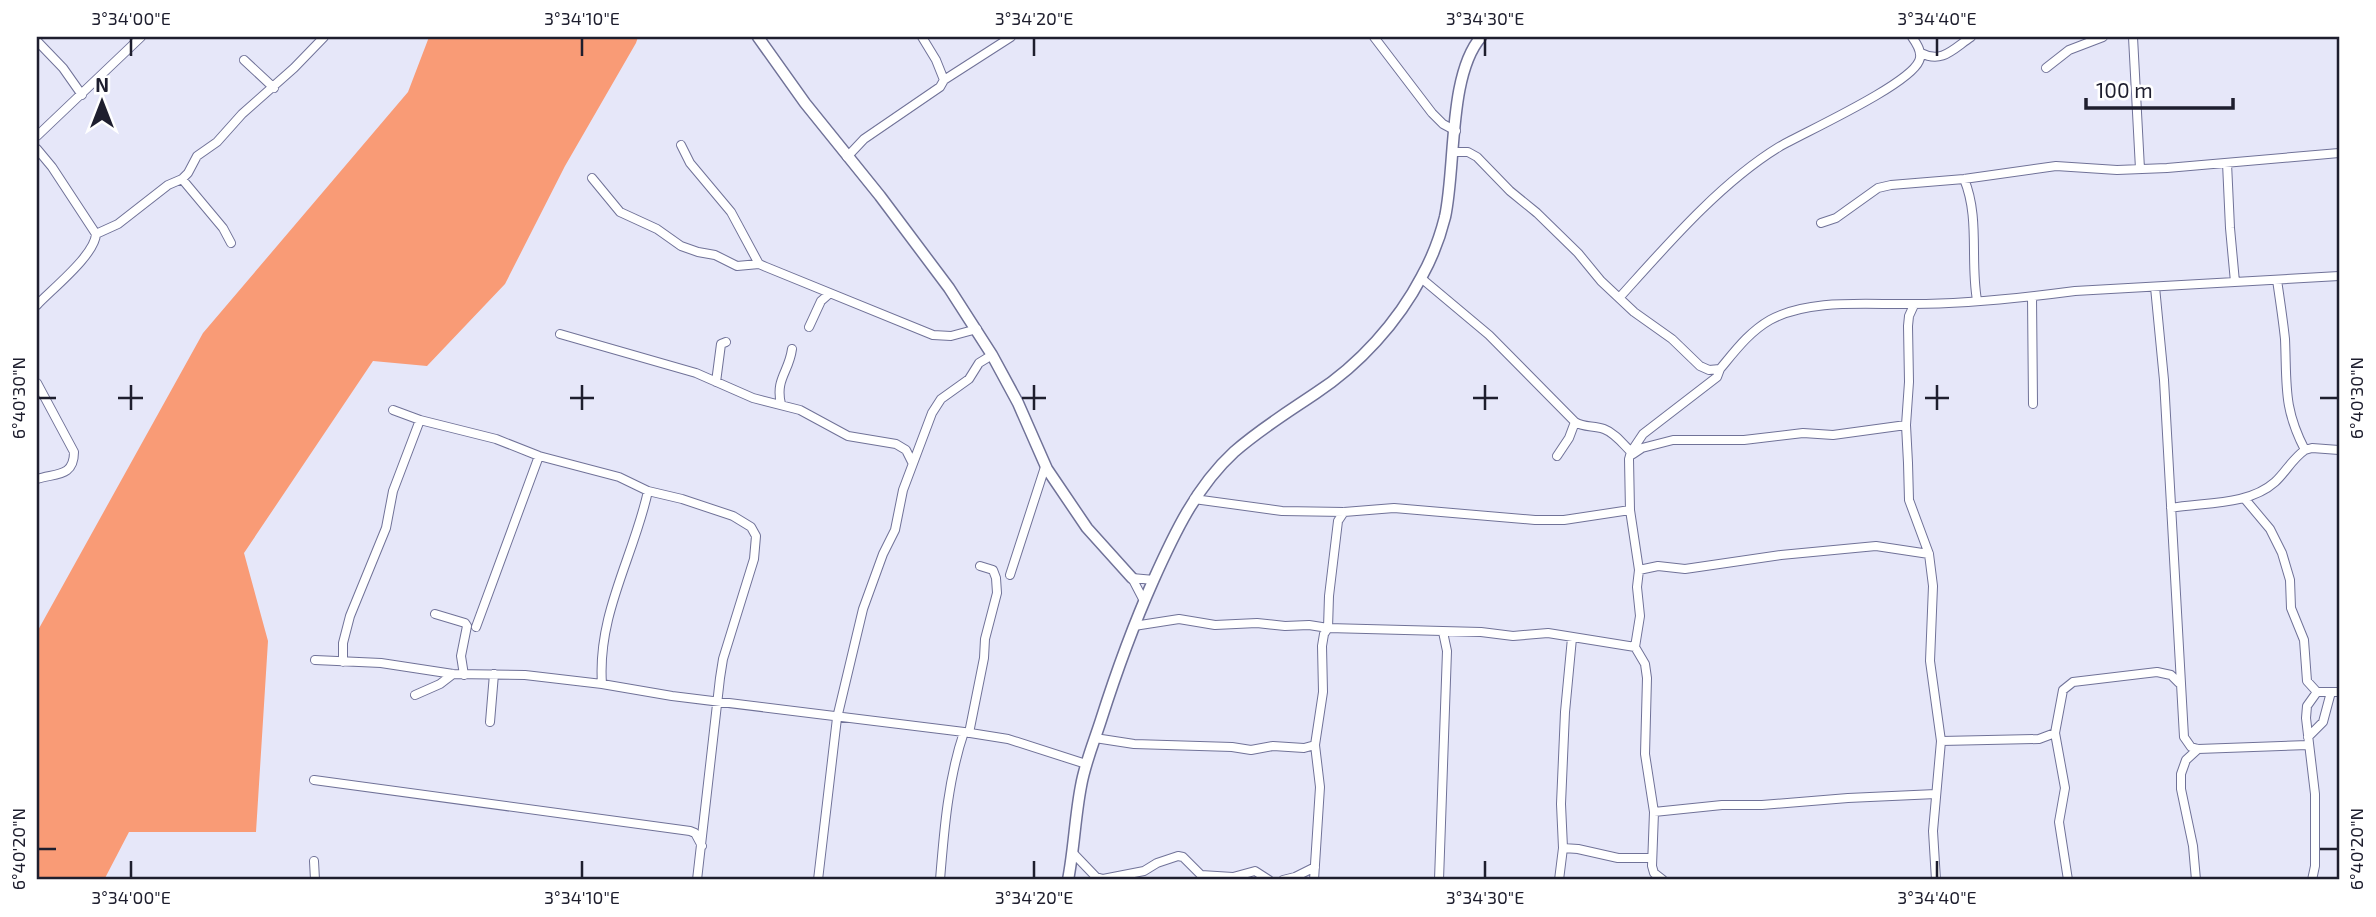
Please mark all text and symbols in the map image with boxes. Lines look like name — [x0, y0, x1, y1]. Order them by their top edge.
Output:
text: 3°34'00"E — [91, 7, 171, 29]
text: 3°34'10"E — [544, 7, 620, 29]
text: 3°34'20"E — [995, 7, 1073, 29]
text: 3°34'30"E — [1446, 7, 1524, 29]
text: 3°34'40"E — [1897, 7, 1977, 29]
north arrow — [66, 66, 136, 136]
scale bar — [2086, 66, 2232, 110]
text: N — [95, 73, 109, 96]
text: 100 m — [2096, 77, 2153, 102]
text: 6°40'30"N — [7, 357, 29, 439]
text: 6°40'30"N — [2345, 357, 2367, 439]
text: 6°40'20"N — [7, 808, 29, 890]
text: 6°40'20"N — [2345, 808, 2367, 890]
text: 3°34'00"E — [91, 886, 171, 908]
text: 3°34'10"E — [544, 886, 620, 908]
text: 3°34'20"E — [995, 886, 1073, 908]
text: 3°34'30"E — [1446, 886, 1524, 908]
text: 3°34'40"E — [1897, 886, 1977, 908]

